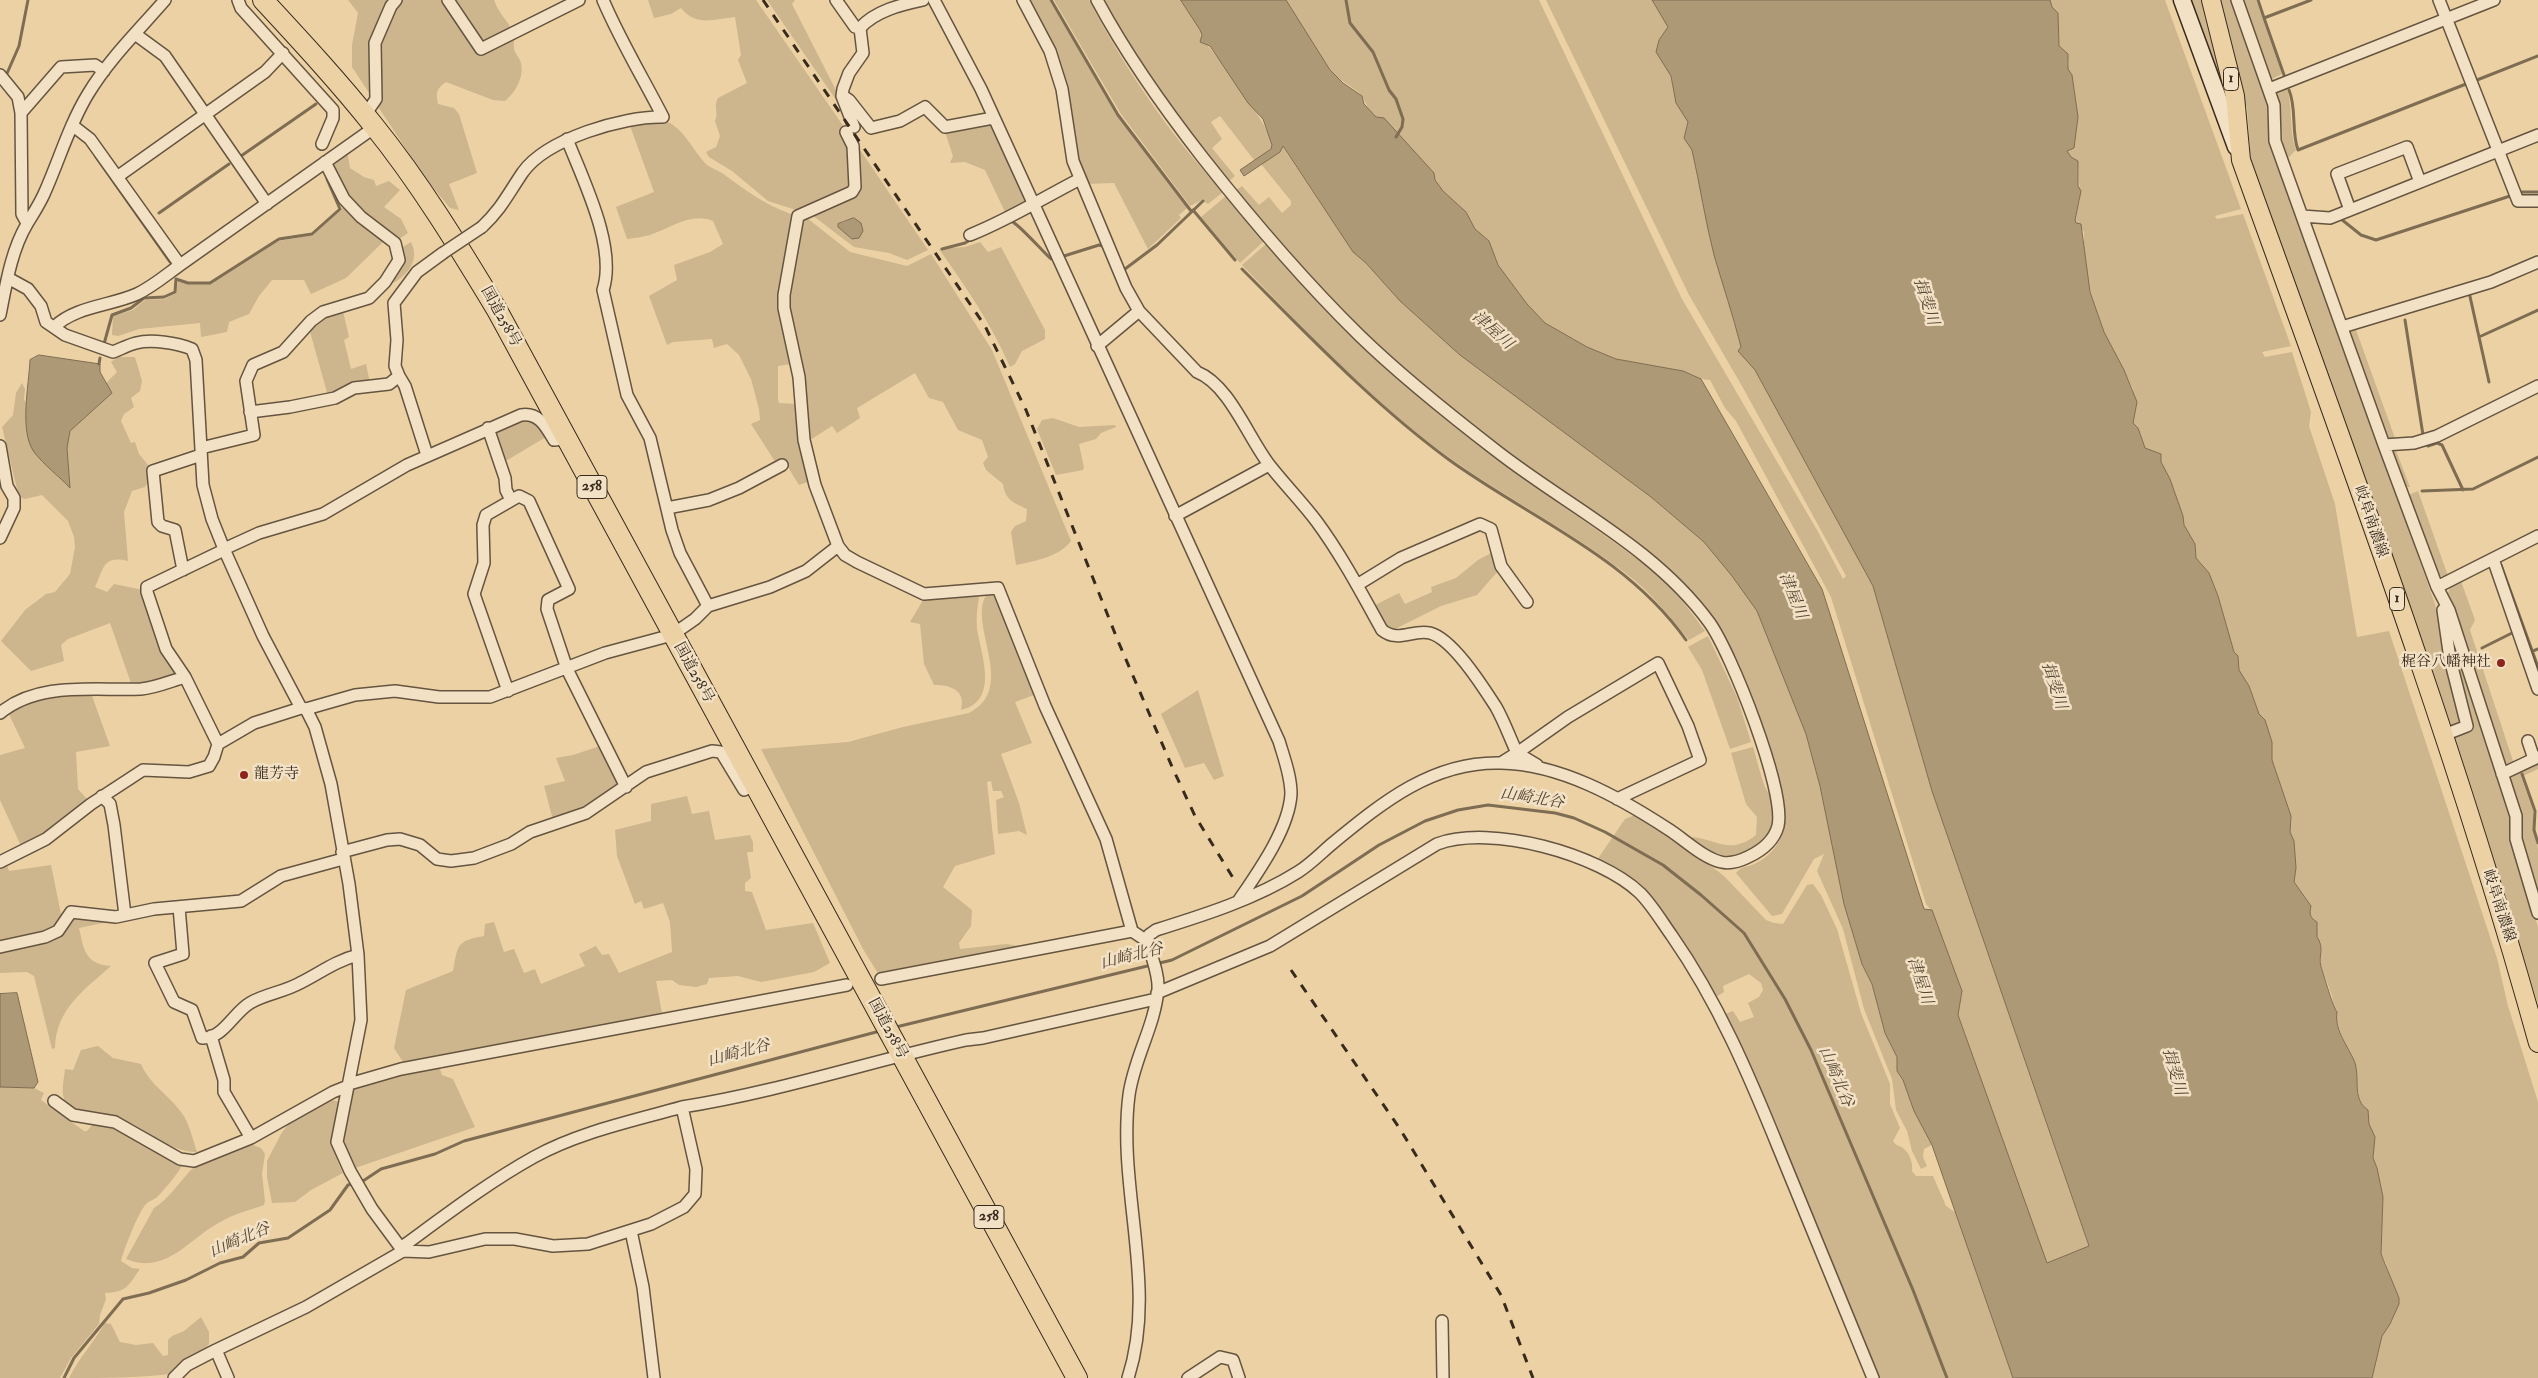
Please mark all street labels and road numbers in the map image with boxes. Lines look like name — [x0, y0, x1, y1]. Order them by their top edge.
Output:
road number: 1 — [2224, 68, 2238, 90]
street label: 国道258号 — [476, 284, 524, 350]
road number: 258 — [577, 476, 607, 498]
street label: 岐阜南濃線 — [2349, 484, 2391, 560]
road number: 1 — [2390, 588, 2404, 610]
street label: 国道258号 — [669, 640, 717, 706]
street label: 岐阜南濃線 — [2478, 868, 2518, 944]
street label: 国道258号 — [864, 996, 910, 1062]
road number: 258 — [974, 1206, 1004, 1228]

